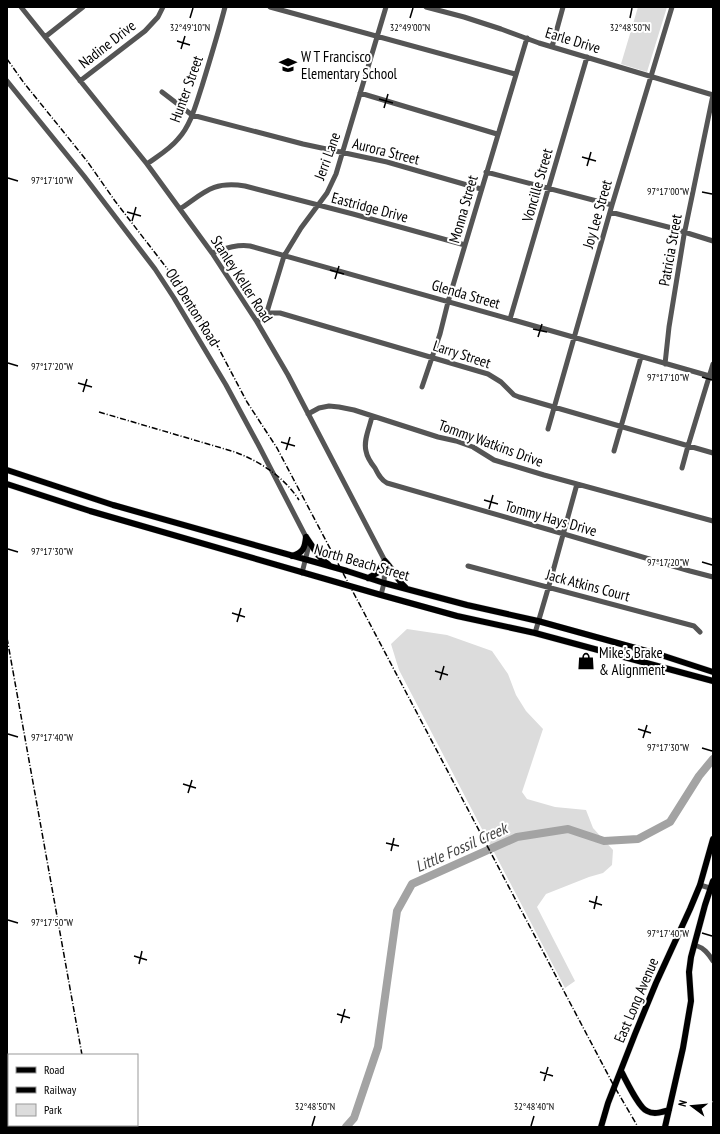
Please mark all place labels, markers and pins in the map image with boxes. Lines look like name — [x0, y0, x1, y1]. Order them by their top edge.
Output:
place label: W T Francisco Elementary School — [301, 47, 398, 83]
school or university icon: W T Francisco Elementary School — [278, 55, 298, 75]
place label: Mike's Brake & Alignment — [599, 643, 665, 679]
shop icon: Mike's Brake & Alignment — [576, 651, 596, 671]

